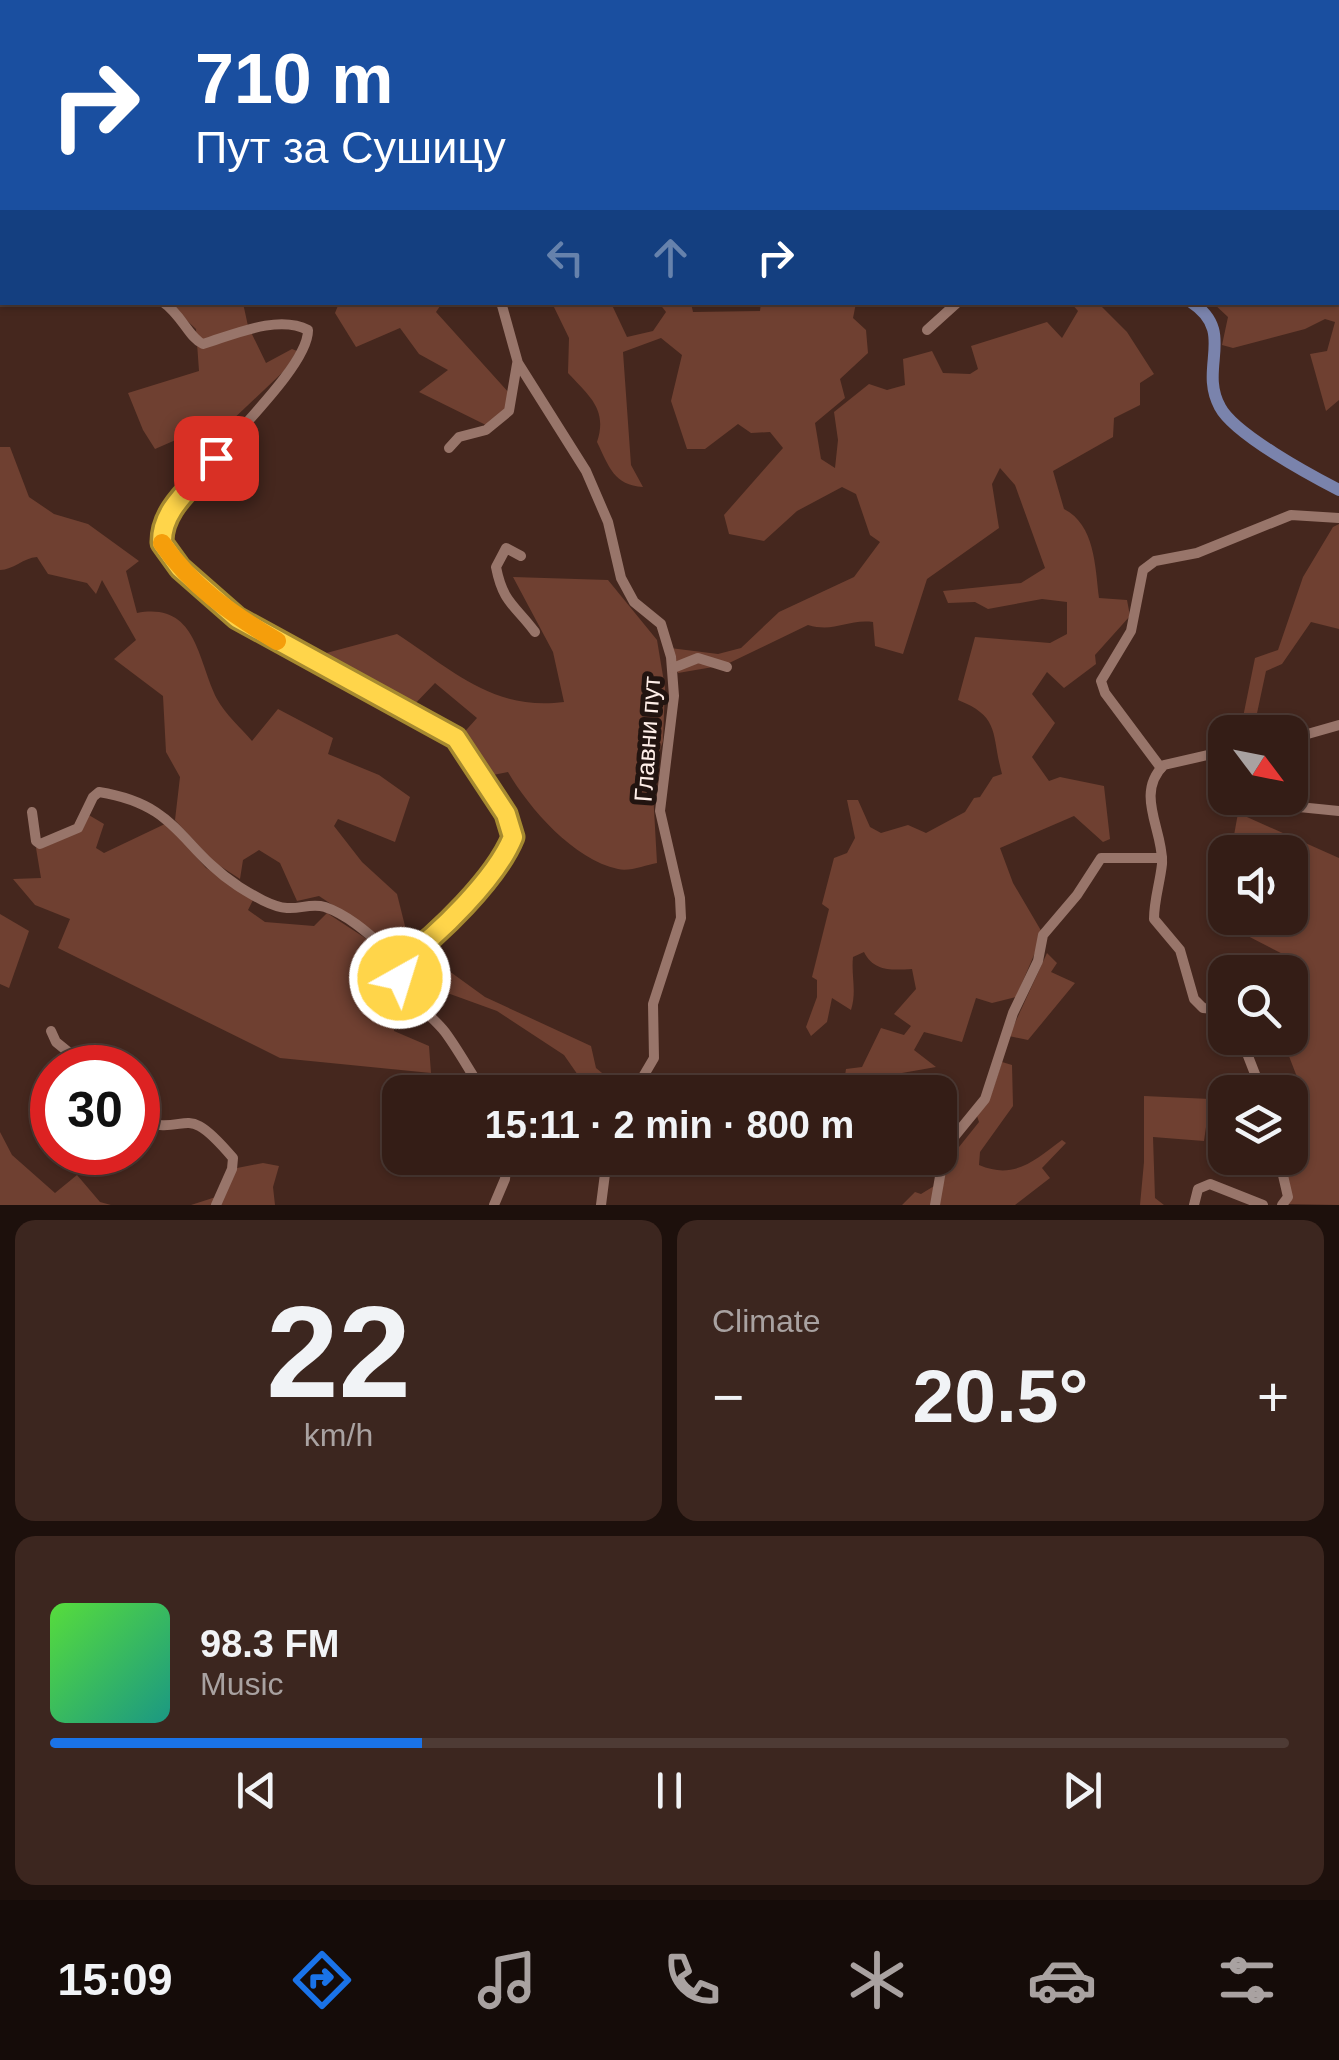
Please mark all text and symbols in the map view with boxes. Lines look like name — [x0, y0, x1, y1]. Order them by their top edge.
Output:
icon: right — [30, 40, 160, 170]
text: 710 m — [195, 40, 393, 118]
text: Пут за Сушицу — [195, 122, 506, 173]
icon: left — [538, 230, 593, 285]
icon: ahead — [643, 230, 698, 285]
icon: right — [748, 230, 803, 285]
pin — [174, 416, 259, 501]
icon: arrive — [189, 431, 244, 486]
street label: Главни пут — [629, 675, 665, 803]
north arrow — [1208, 715, 1308, 815]
map controls — [1208, 715, 1308, 1175]
button: sound — [1208, 835, 1308, 935]
position arrow — [348, 926, 452, 1030]
button: search — [1208, 955, 1308, 1055]
speed limit sign: 30 — [30, 1045, 160, 1175]
button: layers — [1208, 1075, 1308, 1175]
text: 15:11 · 2 min · 800 m — [485, 1104, 854, 1146]
text: 22 — [266, 1279, 411, 1425]
text: Climate — [712, 1303, 820, 1339]
text: 20.5° — [913, 1354, 1088, 1438]
text: − — [712, 1366, 744, 1428]
text: + — [1257, 1366, 1289, 1428]
text: km/h — [304, 1417, 373, 1453]
text: 98.3 FM — [200, 1623, 339, 1665]
text: Music — [200, 1666, 284, 1702]
icon: previous — [229, 1763, 284, 1818]
icon: pause — [642, 1763, 697, 1818]
icon: next — [1055, 1763, 1110, 1818]
icon: directions — [287, 1945, 357, 2015]
icon: music — [472, 1945, 542, 2015]
icon: phone — [657, 1945, 727, 2015]
icon: climate — [842, 1945, 912, 2015]
icon: car — [1027, 1945, 1097, 2015]
icon: filters — [1212, 1945, 1282, 2015]
text: 15:09 — [57, 1954, 173, 2005]

